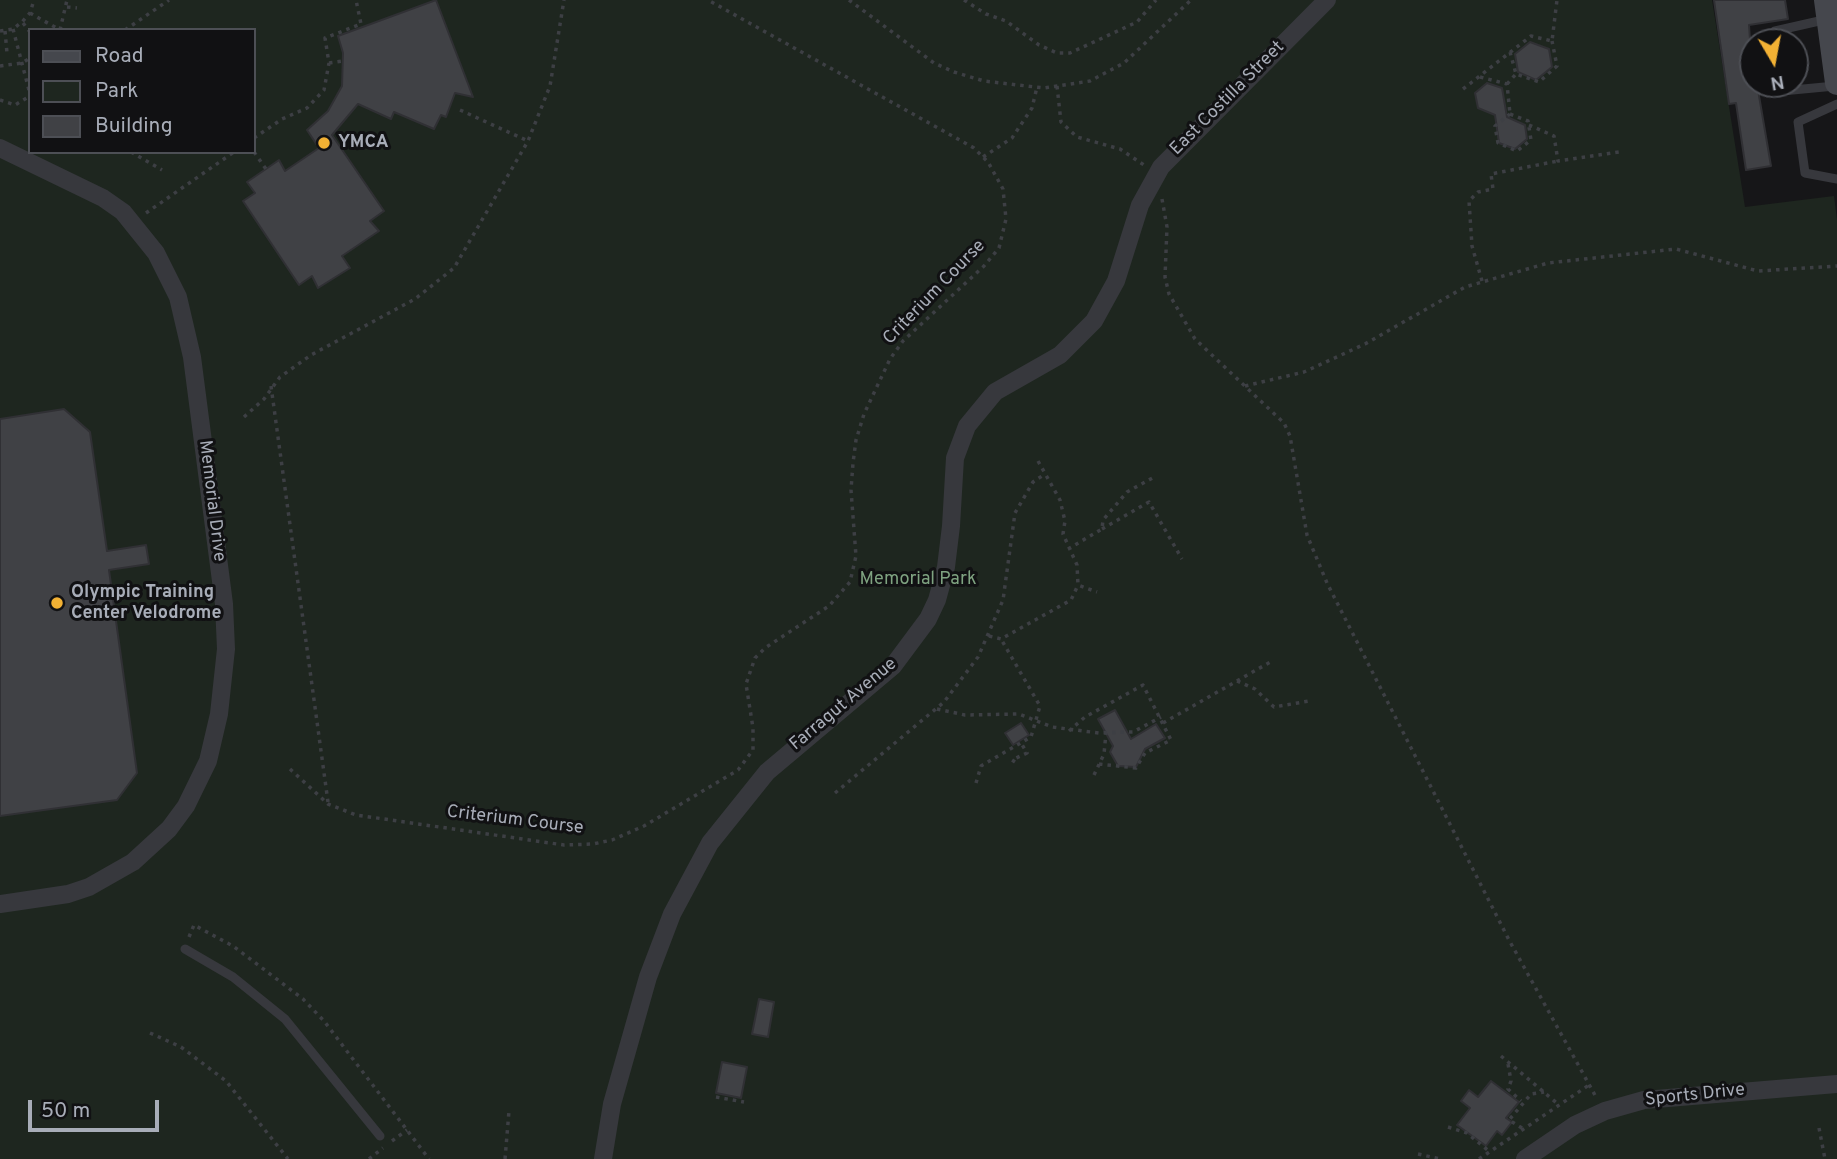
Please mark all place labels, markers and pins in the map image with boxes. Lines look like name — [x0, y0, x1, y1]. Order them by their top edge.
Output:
place label: YMCA — [338, 132, 389, 154]
marker: YMCA — [316, 135, 332, 151]
place label: Olympic Training Center Velodrome — [71, 582, 221, 624]
marker: Olympic Training Center Velodrome — [49, 595, 65, 611]

